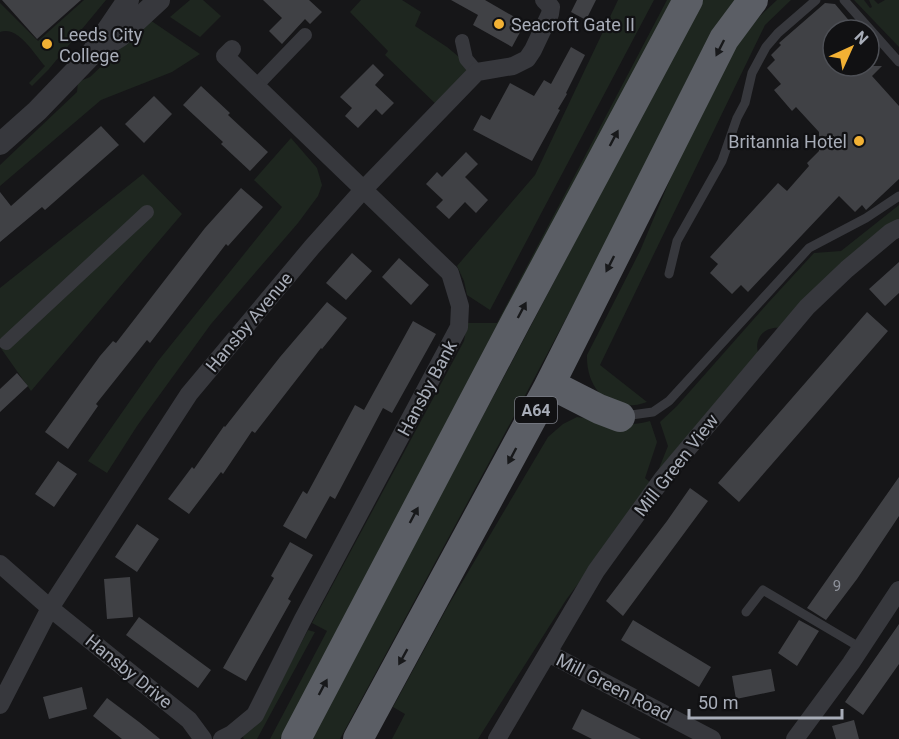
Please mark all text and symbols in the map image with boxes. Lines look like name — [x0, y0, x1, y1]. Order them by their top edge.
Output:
place label: Seacroft Gate II — [511, 14, 635, 35]
marker: Seacroft Gate II — [492, 17, 506, 31]
north arrow — [821, 18, 881, 78]
place label: Leeds City College — [59, 24, 143, 66]
text: N — [851, 27, 872, 48]
marker: Leeds City College — [40, 37, 54, 51]
one-way arrow — [715, 39, 724, 56]
one-way arrow — [609, 130, 619, 147]
place label: Britannia Hotel — [728, 131, 847, 152]
marker: Britannia Hotel — [852, 134, 866, 148]
one-way arrow — [606, 255, 616, 273]
street label: Hansby Avenue — [201, 268, 297, 376]
one-way arrow — [517, 301, 527, 318]
street label: Hansby Bank — [393, 336, 461, 439]
road number: A64 — [515, 397, 557, 423]
street label: Mill Green View — [630, 409, 723, 520]
one-way arrow — [507, 448, 517, 465]
one-way arrow — [409, 506, 419, 523]
house number: 9 — [833, 577, 841, 595]
street label: Hansby Drive — [81, 630, 177, 712]
one-way arrow — [398, 648, 408, 665]
street label: Mill Green Road — [553, 649, 675, 725]
one-way arrow — [318, 679, 328, 696]
scale bar — [689, 682, 842, 720]
text: 50 m — [698, 692, 738, 713]

